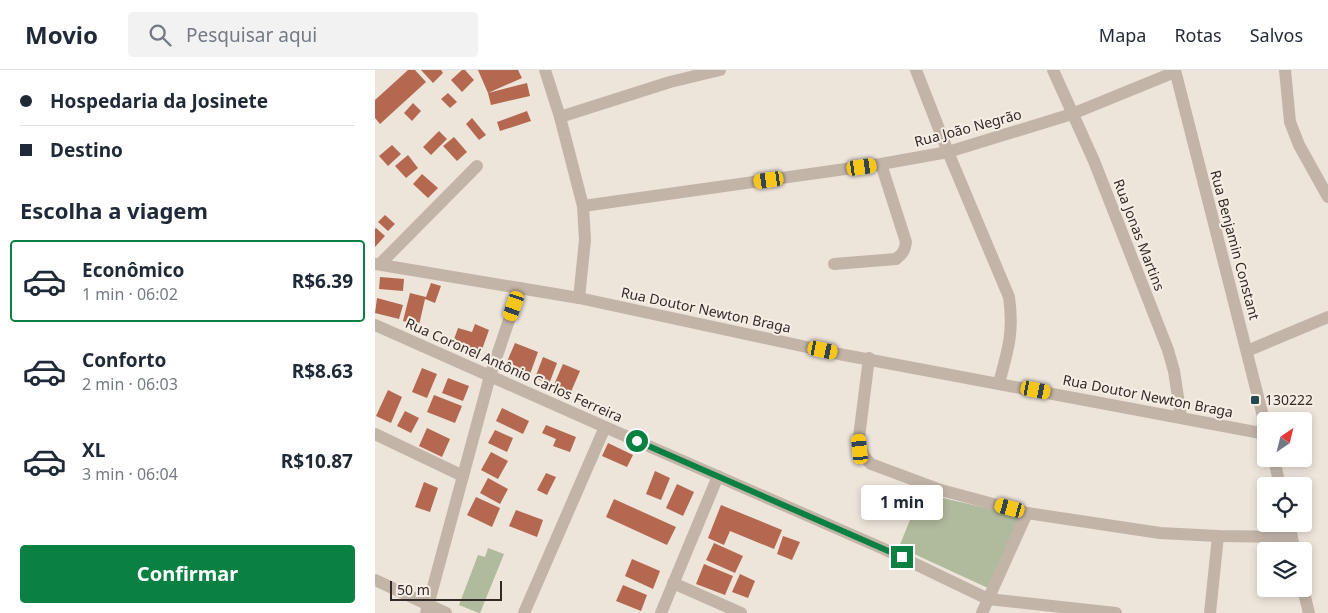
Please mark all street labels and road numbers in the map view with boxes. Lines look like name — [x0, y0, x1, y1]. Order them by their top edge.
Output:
street label: Rua João Negrão — [912, 104, 1024, 151]
street label: Rua Benjamin Constant — [1206, 168, 1265, 322]
street label: Rua Jonas Martins — [1109, 176, 1170, 294]
street label: Rua Doutor Newton Braga — [619, 282, 793, 337]
street label: Rua Coronel Antônio Carlos Ferreira — [403, 313, 626, 426]
street label: Rua Doutor Newton Braga — [1061, 370, 1235, 421]

